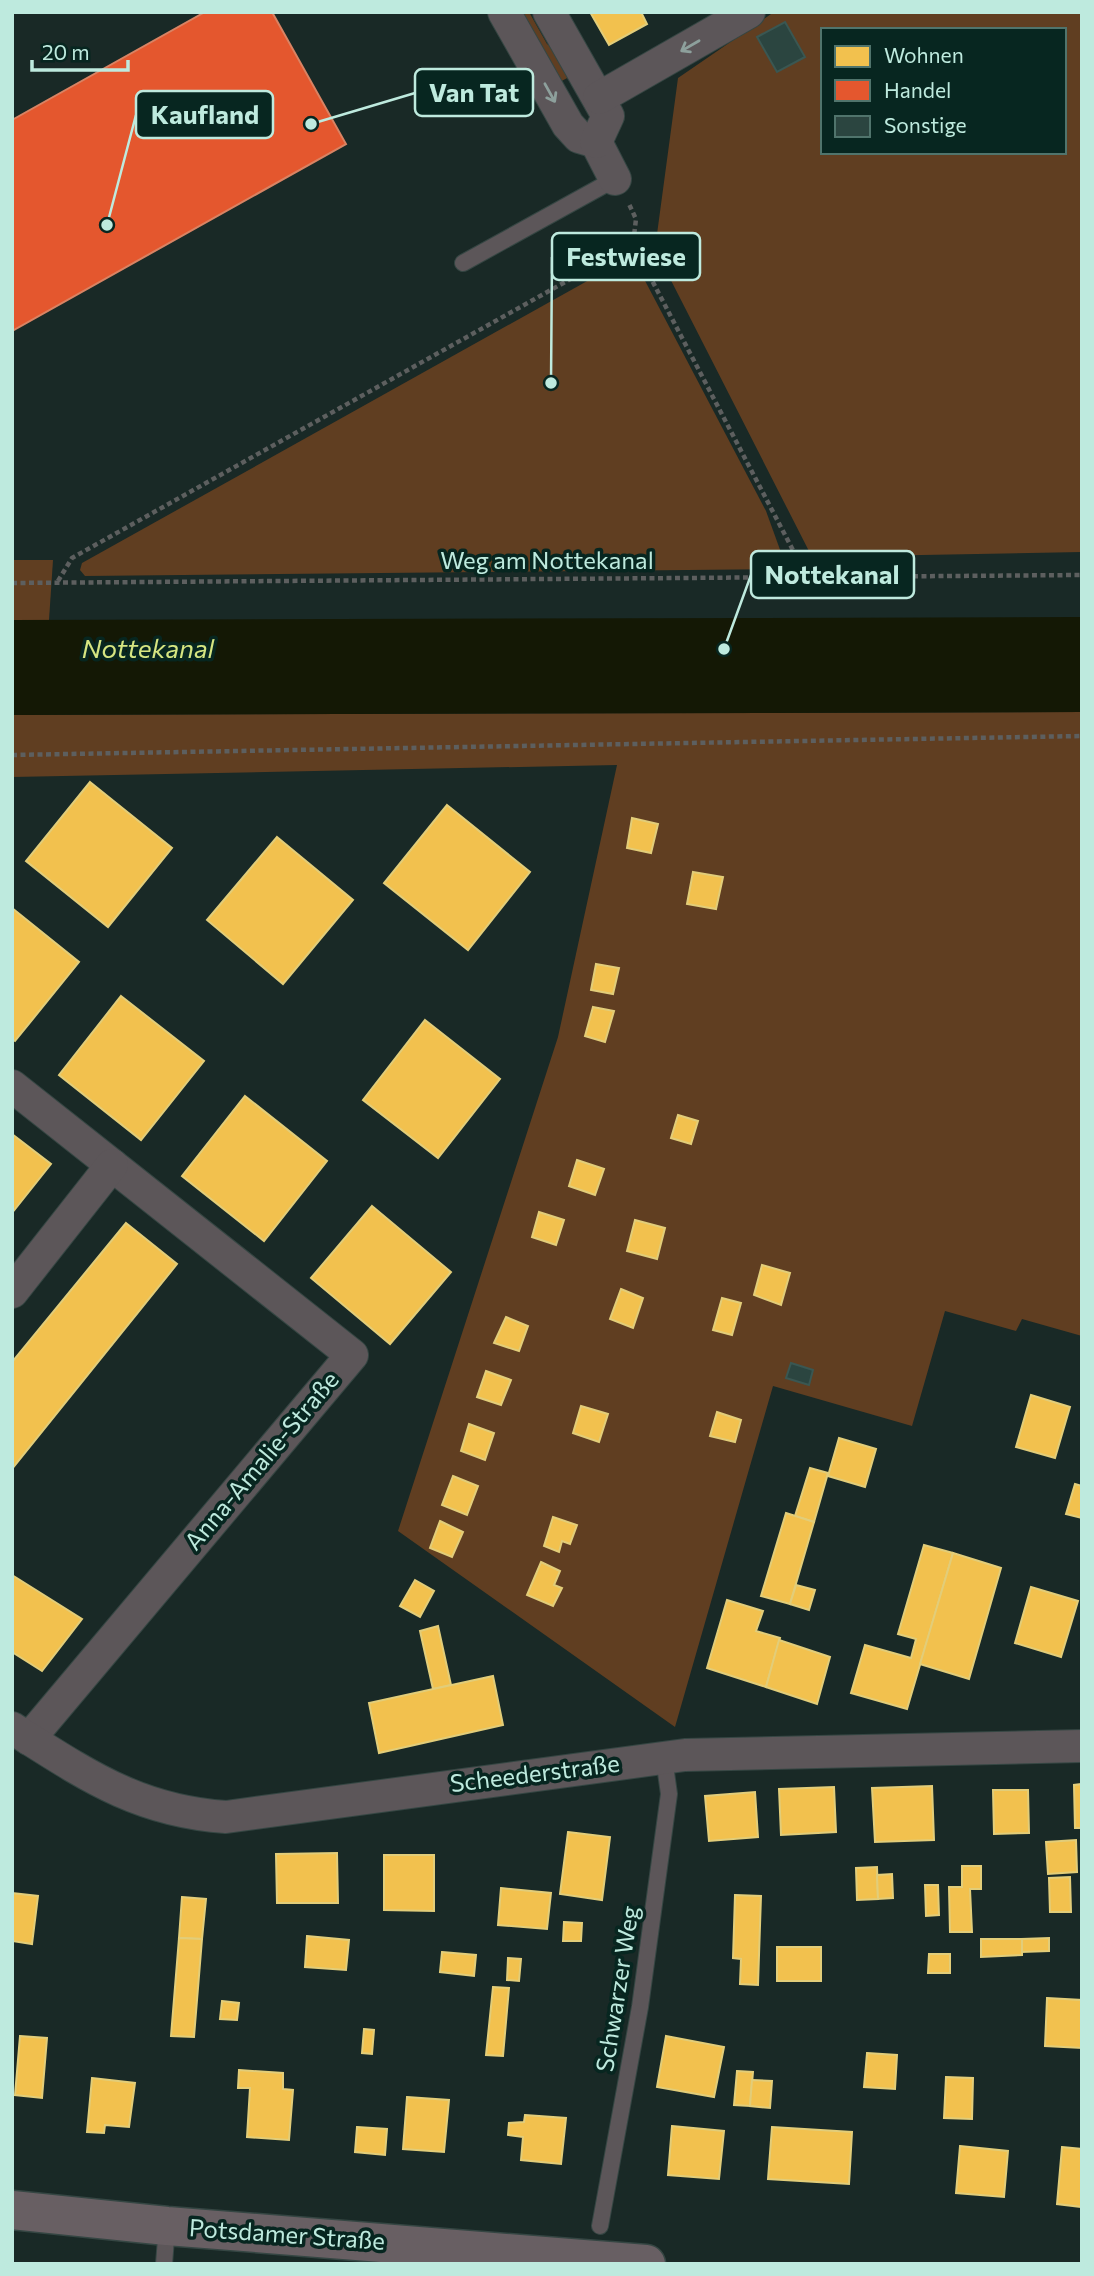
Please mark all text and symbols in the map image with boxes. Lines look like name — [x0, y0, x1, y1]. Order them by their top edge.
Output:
scale bar — [32, 28, 128, 72]
legend — [821, 28, 1066, 154]
text: 20 m — [42, 39, 90, 64]
one-way arrow — [680, 40, 701, 53]
text: Wohnen — [884, 42, 964, 67]
callout: Van Tat — [415, 69, 533, 116]
text: Van Tat — [429, 76, 519, 107]
text: Handel — [884, 77, 951, 102]
one-way arrow — [544, 82, 557, 103]
callout: Kaufland — [136, 91, 273, 138]
text: Kaufland — [151, 98, 259, 129]
text: Sonstige — [884, 112, 967, 137]
callout: Festwiese — [552, 233, 700, 280]
text: Festwiese — [566, 240, 686, 271]
street label: Weg am Nottekanal — [440, 545, 654, 574]
callout: Nottekanal — [751, 551, 914, 598]
text: Nottekanal — [765, 558, 899, 589]
water label: Nottekanal — [82, 632, 216, 663]
street label: Anna-Amalie-Straße — [178, 1365, 344, 1555]
street label: Scheederstraße — [448, 1748, 621, 1797]
street label: Schwarzer Weg — [589, 1904, 644, 2074]
street label: Potsdamer Straße — [188, 2212, 386, 2255]

